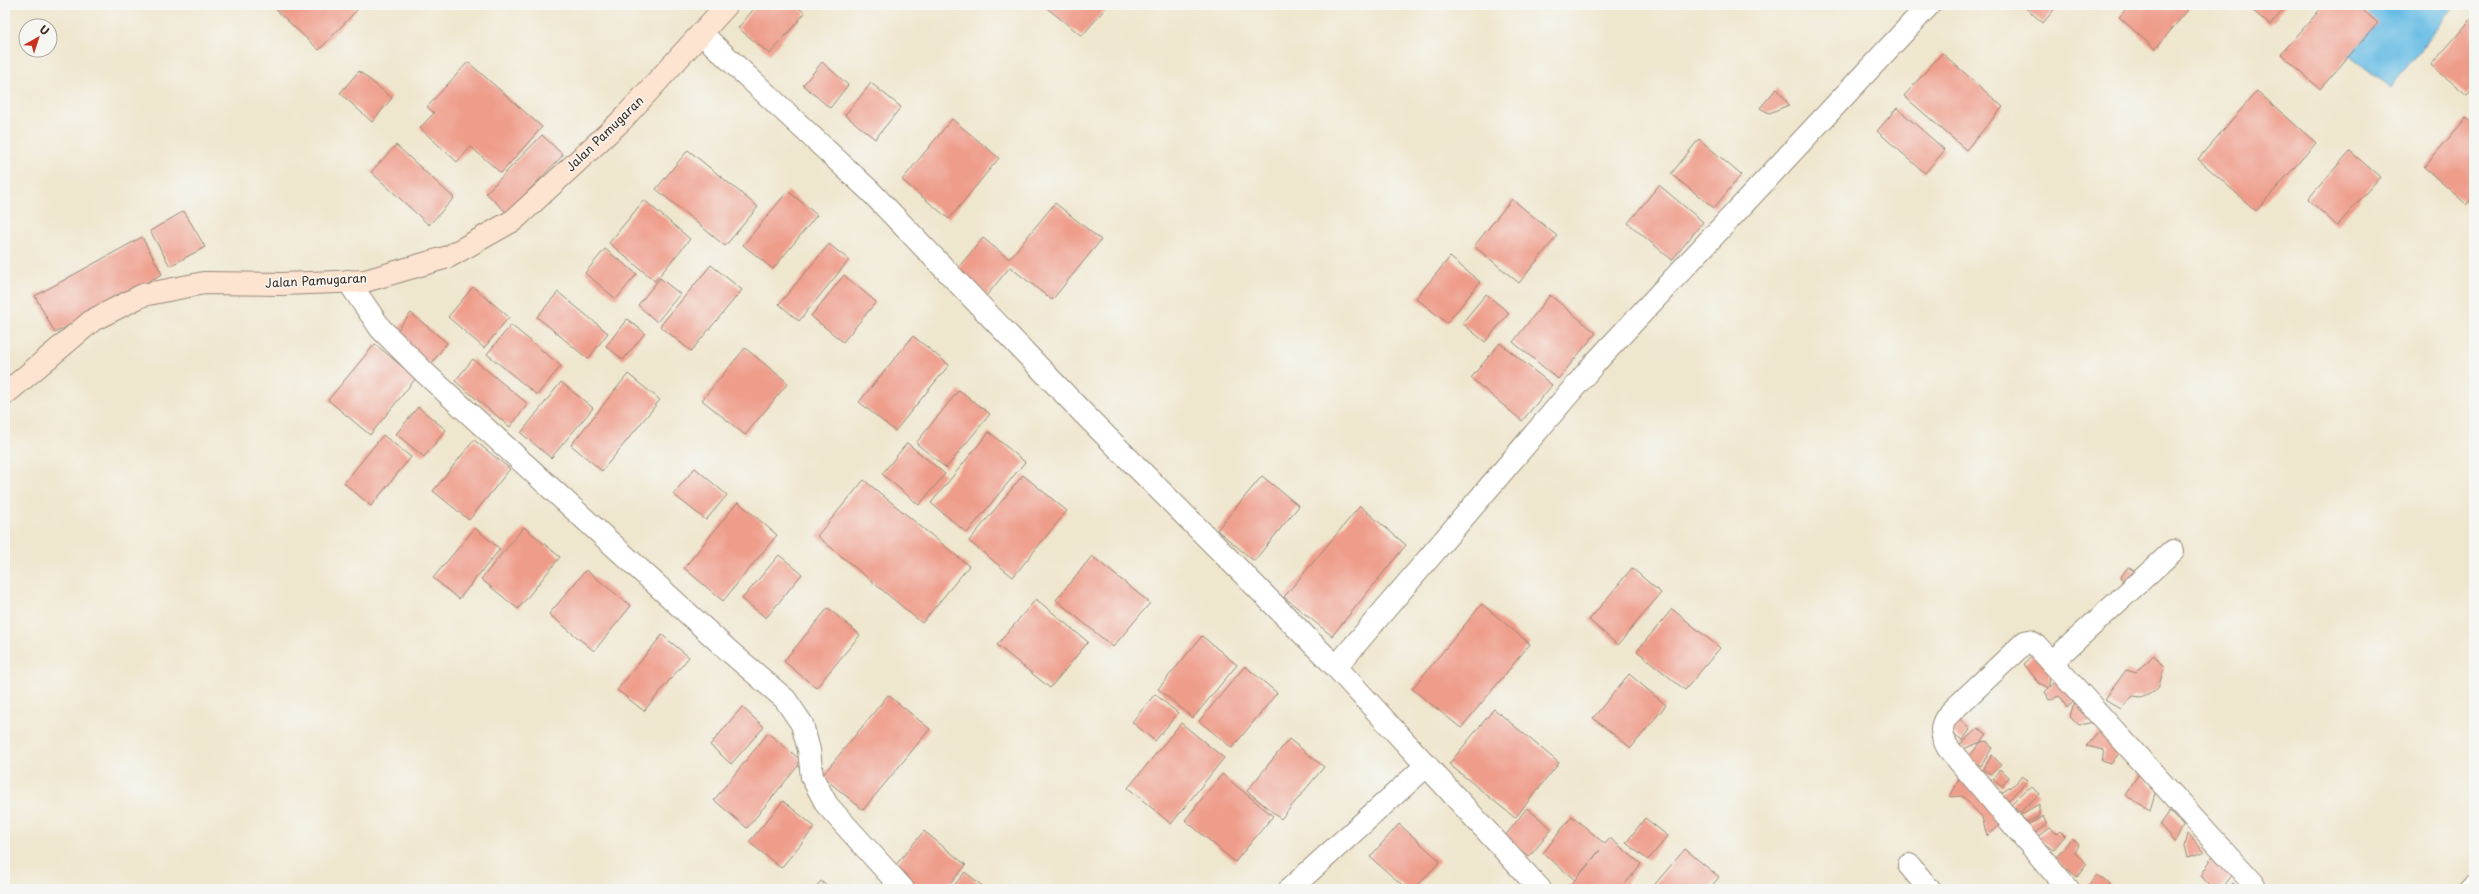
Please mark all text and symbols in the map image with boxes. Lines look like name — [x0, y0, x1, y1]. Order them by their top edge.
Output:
north arrow — [18, 18, 58, 58]
text: U — [36, 21, 53, 39]
street label: Jalan Pamugaran — [561, 91, 647, 175]
street label: Jalan Pamugaran — [265, 268, 367, 292]

